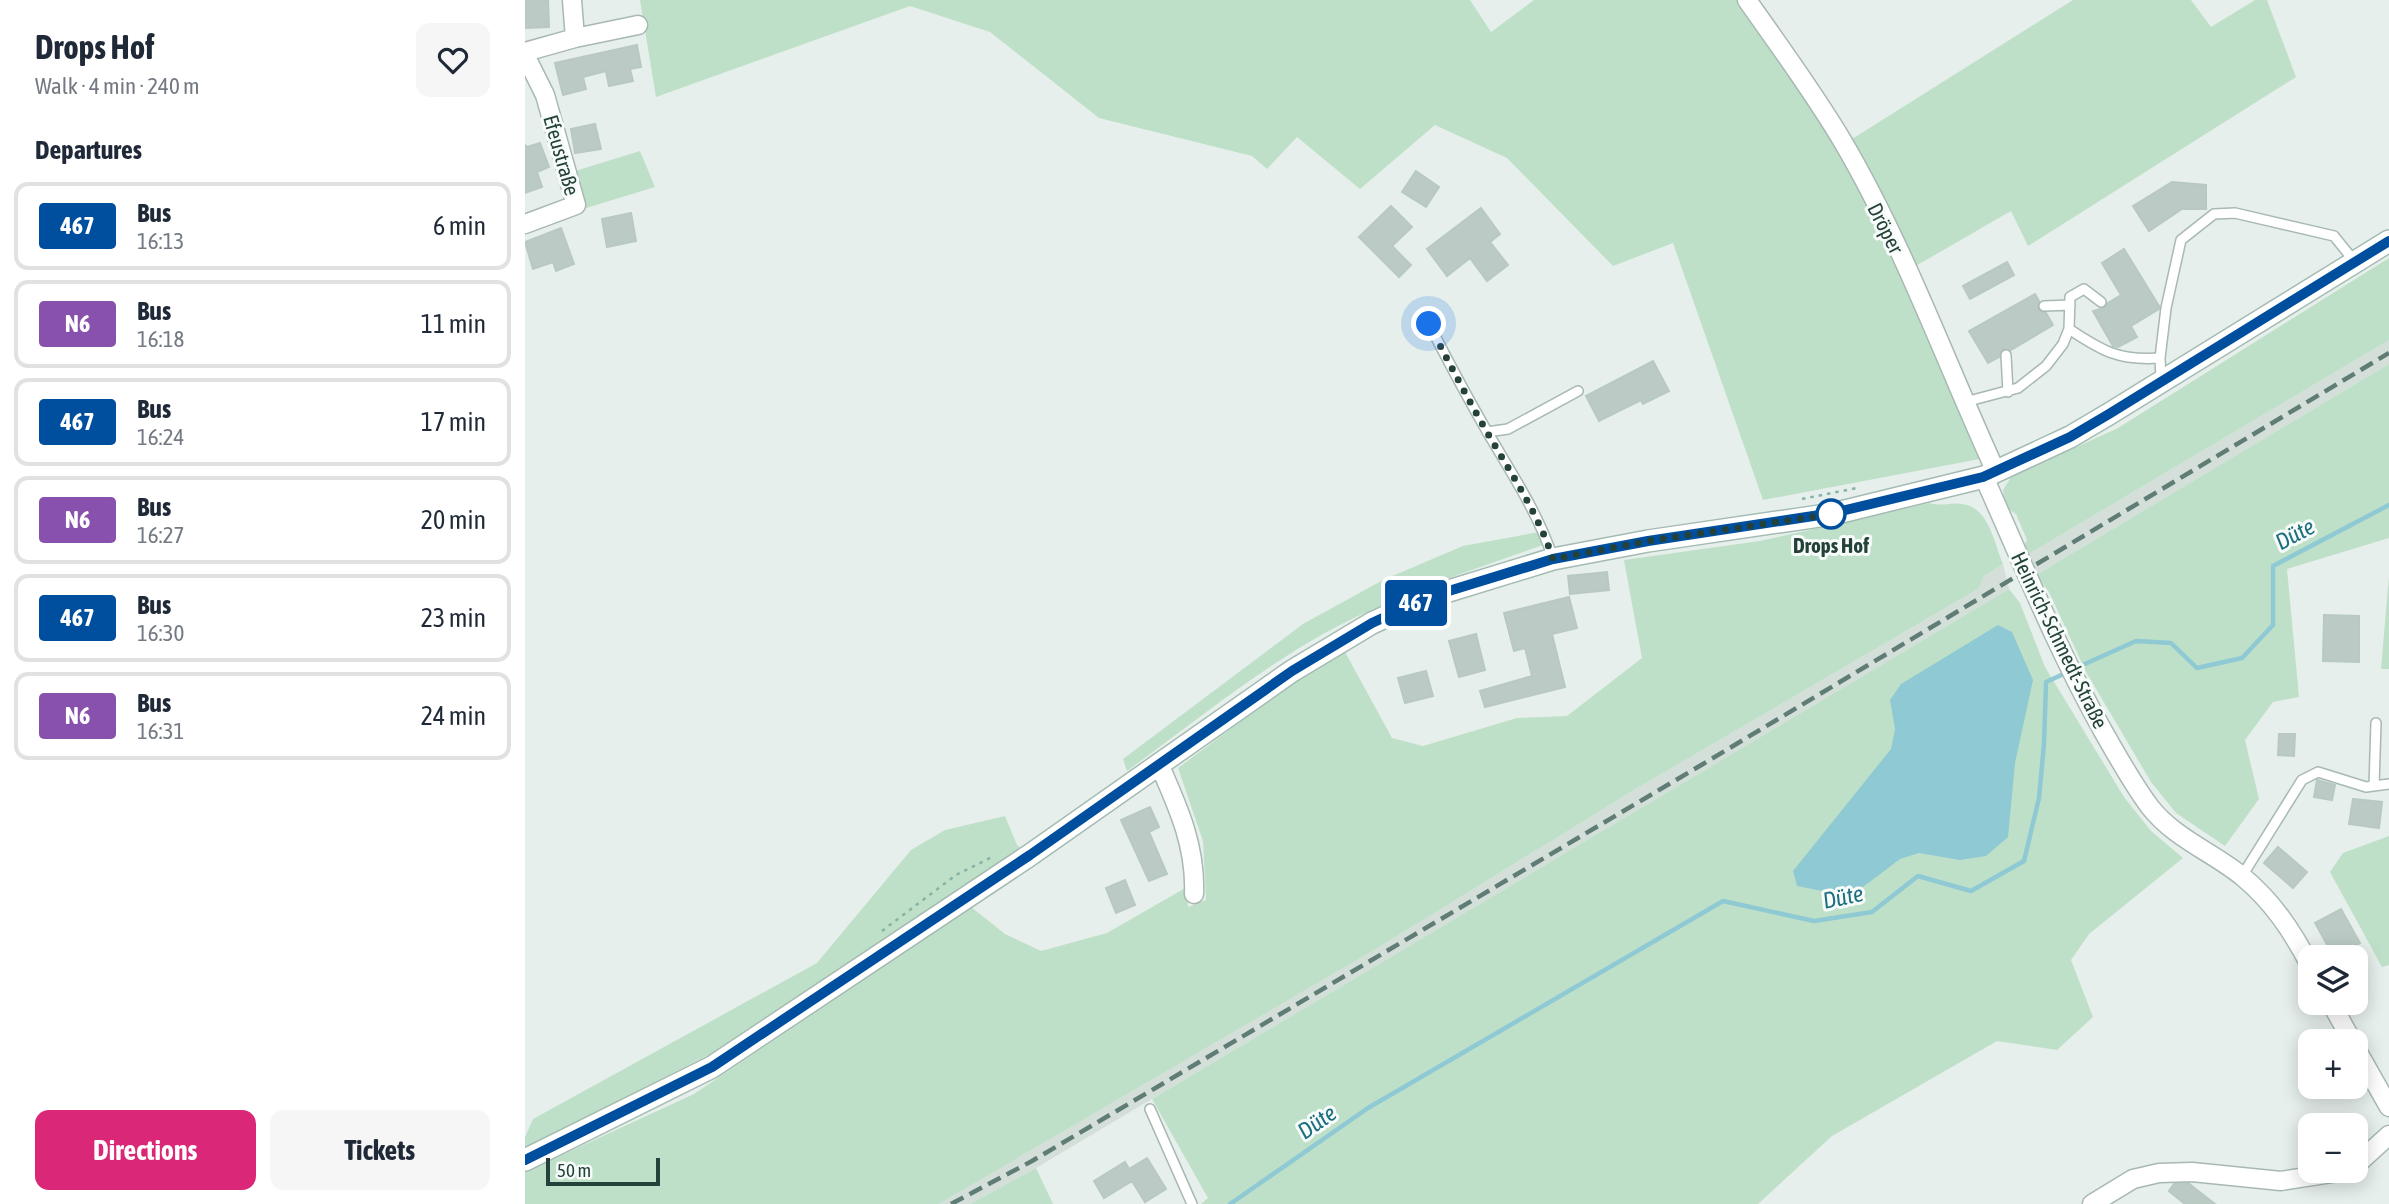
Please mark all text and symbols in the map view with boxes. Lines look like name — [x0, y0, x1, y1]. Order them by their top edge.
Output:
button: heart — [416, 23, 490, 97]
text: Drops Hof — [35, 28, 154, 66]
text: Walk · 4 min · 240 m — [35, 73, 199, 99]
street label: Efeustraße — [539, 112, 585, 198]
text: Departures — [35, 135, 142, 165]
text: Bus — [137, 198, 171, 228]
street label: Dröper — [1863, 199, 1909, 258]
text: 6 min — [433, 211, 486, 241]
text: 467 — [61, 212, 94, 239]
text: 16:13 — [137, 228, 184, 254]
text: Bus — [137, 296, 171, 326]
your location — [1411, 306, 1446, 341]
text: 11 min — [421, 309, 486, 339]
text: N6 — [65, 310, 90, 337]
text: 16:18 — [137, 326, 184, 352]
text: Bus — [137, 394, 171, 424]
text: 17 min — [421, 407, 486, 437]
text: 467 — [61, 408, 94, 435]
text: 16:24 — [137, 424, 184, 450]
text: Bus — [137, 492, 171, 522]
marker: Drops Hof — [1816, 499, 1846, 529]
text: 20 min — [421, 505, 486, 535]
text: N6 — [65, 506, 90, 533]
water label: Düte — [2271, 513, 2319, 555]
text: 16:27 — [137, 522, 184, 548]
place label: Drops Hof — [1793, 533, 1869, 557]
street label: Heinrich-Schmedt-Straße — [2007, 548, 2113, 732]
line badge: 467 — [1376, 580, 1456, 626]
text: 467 — [1399, 589, 1433, 616]
text: Bus — [137, 590, 171, 620]
text: 23 min — [421, 603, 486, 633]
text: 467 — [61, 604, 94, 631]
text: 16:30 — [137, 620, 184, 646]
text: Bus — [137, 688, 171, 718]
text: 24 min — [421, 701, 486, 731]
text: N6 — [65, 702, 90, 729]
text: 16:31 — [137, 718, 184, 744]
water label: Düte — [1820, 880, 1866, 914]
map controls — [2298, 945, 2368, 1183]
button: layers — [2298, 945, 2368, 1015]
button: + — [2298, 1029, 2368, 1099]
water label: Düte — [1293, 1100, 1341, 1144]
button: Directions — [35, 1110, 256, 1190]
button: Tickets — [270, 1110, 490, 1190]
button: − — [2298, 1113, 2368, 1183]
scale bar — [546, 1155, 660, 1187]
text: 50 m — [557, 1159, 591, 1181]

